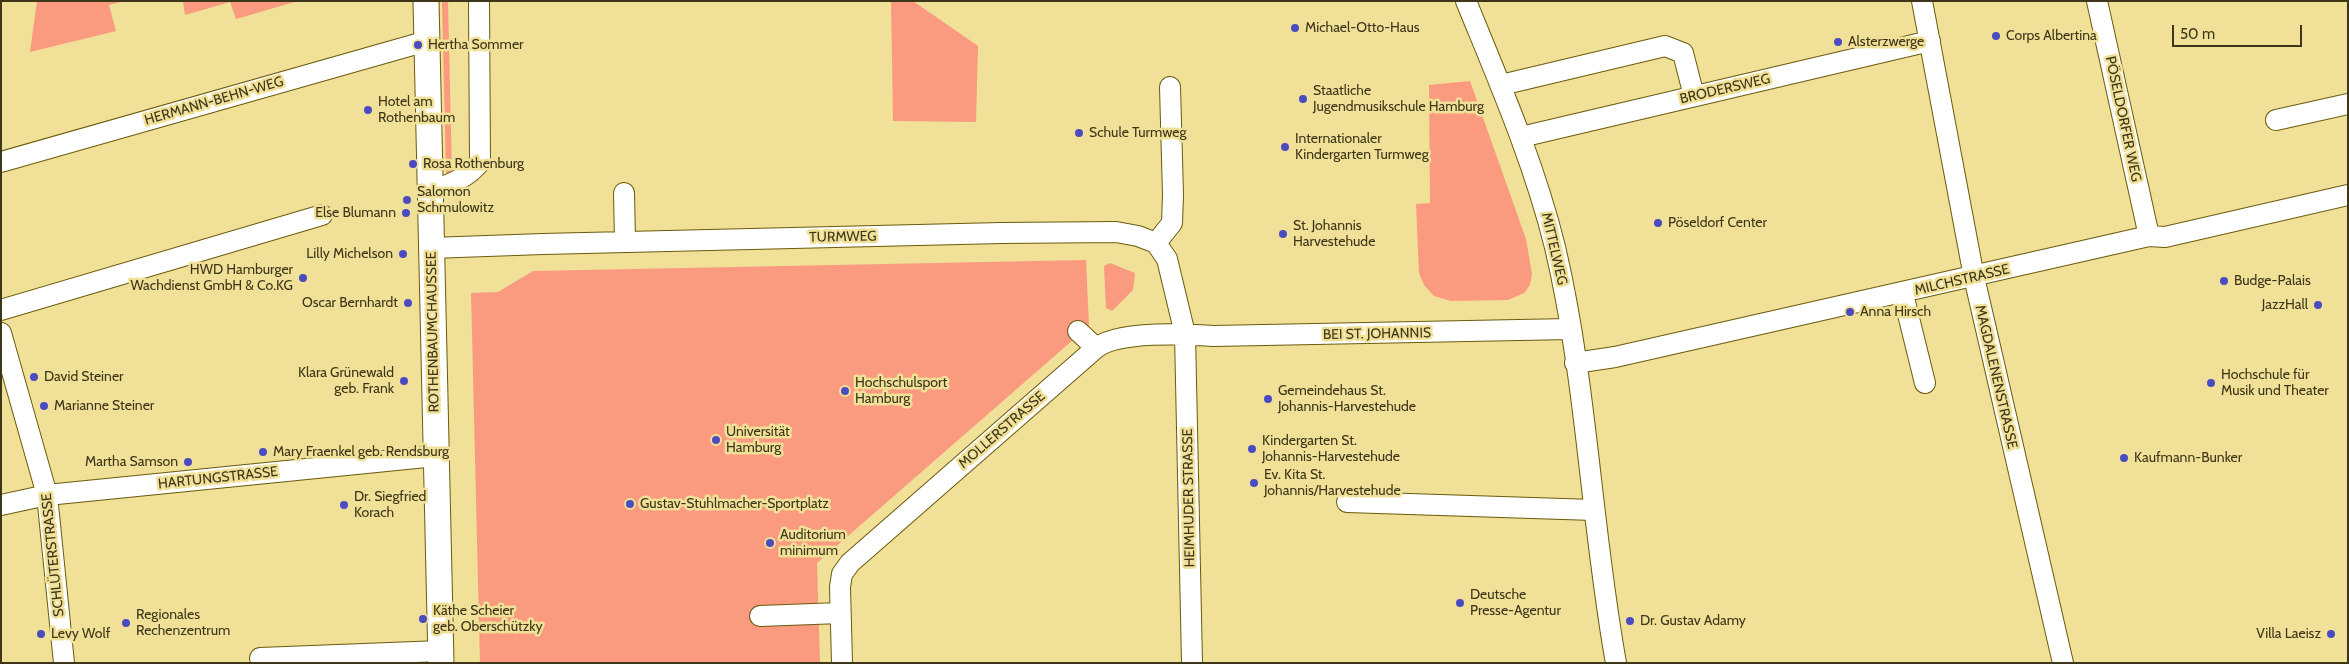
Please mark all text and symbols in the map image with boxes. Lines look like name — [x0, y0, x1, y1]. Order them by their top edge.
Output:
scale bar — [2174, 15, 2304, 47]
place label: Michael-Otto-Haus — [1305, 20, 1420, 36]
marker: Michael-Otto-Haus — [1289, 22, 1301, 34]
text: 50 m — [2180, 25, 2215, 43]
place label: Corps Albertina — [2006, 28, 2097, 44]
marker: Corps Albertina — [1990, 30, 2002, 42]
place label: Alsterzwerge — [1848, 34, 1924, 50]
marker: Alsterzwerge — [1832, 36, 1844, 48]
place label: Hertha Sommer — [428, 37, 523, 53]
marker: Hertha Sommer — [412, 39, 424, 51]
street label: PÖSELDORFER WEG — [2101, 55, 2145, 183]
street label: BRODERSWEG — [1678, 70, 1772, 108]
street label: HERMANN-BEHN-WEG — [143, 73, 285, 129]
place label: Staatliche Jugendmusikschule Hamburg — [1313, 83, 1484, 115]
marker: Staatliche Jugendmusikschule Hamburg — [1297, 93, 1309, 105]
place label: Hotel am Rothenbaum — [378, 94, 455, 126]
marker: Hotel am Rothenbaum — [362, 104, 374, 116]
place label: Schule Turmweg — [1089, 125, 1186, 141]
marker: Schule Turmweg — [1073, 127, 1085, 139]
place label: Internationaler Kindergarten Turmweg — [1295, 131, 1429, 164]
marker: Internationaler Kindergarten Turmweg — [1279, 141, 1291, 153]
place label: Rosa Rothenburg — [423, 156, 524, 172]
marker: Rosa Rothenburg — [407, 158, 419, 170]
place label: Salomon Schmulowitz — [417, 184, 494, 216]
marker: Salomon Schmulowitz — [401, 194, 413, 206]
place label: Else Blumann — [315, 205, 396, 221]
marker: Else Blumann — [400, 207, 412, 219]
street label: MITTELWEG — [1537, 211, 1571, 287]
place label: Pöseldorf Center — [1668, 215, 1767, 231]
marker: Pöseldorf Center — [1652, 217, 1664, 229]
place label: St. Johannis Harvestehude — [1293, 218, 1375, 250]
street label: TURMWEG — [809, 228, 877, 246]
marker: St. Johannis Harvestehude — [1277, 228, 1289, 240]
place label: Lilly Michelson — [306, 246, 393, 262]
marker: Lilly Michelson — [397, 248, 409, 260]
street label: ROTHENBAUMCHAUSSEE — [423, 251, 443, 413]
street label: MILCHSTRASSE — [1913, 261, 2011, 299]
place label: HWD Hamburger Wachdienst GmbH & Co.KG — [130, 262, 293, 294]
marker: HWD Hamburger Wachdienst GmbH & Co.KG — [297, 272, 309, 284]
place label: Budge-Palais — [2234, 273, 2311, 289]
marker: Budge-Palais — [2218, 275, 2230, 287]
place label: Oscar Bernhardt — [302, 295, 398, 311]
marker: Oscar Bernhardt — [402, 297, 414, 309]
place label: JazzHall — [2262, 297, 2308, 313]
marker: JazzHall — [2312, 299, 2324, 311]
place label: Anna Hirsch — [1860, 304, 1931, 320]
street label: MAGDALENENSTRASSE — [1971, 304, 2021, 450]
marker: Anna Hirsch — [1844, 306, 1856, 318]
street label: BEI ST. JOHANNIS — [1323, 325, 1431, 343]
place label: Klara Grünewald geb. Frank — [298, 365, 394, 398]
place label: Hochschule für Musik und Theater — [2221, 367, 2329, 400]
place label: David Steiner — [44, 369, 123, 385]
marker: David Steiner — [28, 371, 40, 383]
marker: Klara Grünewald geb. Frank — [398, 375, 410, 387]
place label: Hochschulsport Hamburg — [855, 375, 947, 408]
marker: Hochschule für Musik und Theater — [2205, 377, 2217, 389]
place label: Gemeindehaus St. Johannis-Harvestehude — [1278, 383, 1416, 416]
marker: Hochschulsport Hamburg — [839, 385, 851, 397]
street label: MOLLERSTRASSE — [955, 388, 1049, 472]
marker: Gemeindehaus St. Johannis-Harvestehude — [1262, 393, 1274, 405]
place label: Marianne Steiner — [54, 398, 154, 414]
marker: Marianne Steiner — [38, 400, 50, 412]
place label: Universität Hamburg — [726, 424, 790, 457]
street label: HEIMHUDER STRASSE — [1179, 428, 1199, 568]
place label: Kindergarten St. Johannis-Harvestehude — [1262, 433, 1400, 466]
marker: Universität Hamburg — [710, 434, 722, 446]
marker: Kindergarten St. Johannis-Harvestehude — [1246, 443, 1258, 455]
place label: Mary Fraenkel geb. Rendsburg — [273, 444, 449, 460]
marker: Mary Fraenkel geb. Rendsburg — [257, 446, 269, 458]
place label: Kaufmann-Bunker — [2134, 450, 2242, 466]
marker: Kaufmann-Bunker — [2118, 452, 2130, 464]
place label: Martha Samson — [85, 454, 178, 470]
marker: Martha Samson — [182, 456, 194, 468]
street label: HARTUNGSTRASSE — [157, 463, 279, 493]
place label: Ev. Kita St. Johannis/Harvestehude — [1264, 467, 1401, 500]
marker: Ev. Kita St. Johannis/Harvestehude — [1248, 477, 1260, 489]
place label: Dr. Siegfried Korach — [354, 489, 426, 522]
street label: SCHLÜTERSTRASSE — [38, 492, 68, 618]
place label: Gustav-Stuhlmacher-Sportplatz — [640, 496, 829, 512]
marker: Gustav-Stuhlmacher-Sportplatz — [624, 498, 636, 510]
marker: Dr. Siegfried Korach — [338, 499, 350, 511]
place label: Auditorium minimum — [780, 527, 846, 560]
marker: Auditorium minimum — [764, 537, 776, 549]
place label: Deutsche Presse-Agentur — [1470, 587, 1561, 620]
marker: Deutsche Presse-Agentur — [1454, 597, 1466, 609]
place label: Käthe Scheier geb. Oberschützky — [433, 603, 543, 636]
place label: Regionales Rechenzentrum — [136, 607, 230, 640]
marker: Käthe Scheier geb. Oberschützky — [417, 613, 429, 625]
place label: Dr. Gustav Adamy — [1640, 613, 1746, 629]
marker: Dr. Gustav Adamy — [1624, 615, 1636, 627]
marker: Regionales Rechenzentrum — [120, 617, 132, 629]
place label: Levy Wolf — [51, 626, 110, 642]
place label: Villa Laeisz — [2256, 626, 2321, 642]
marker: Levy Wolf — [35, 628, 47, 640]
marker: Villa Laeisz — [2325, 628, 2337, 640]

